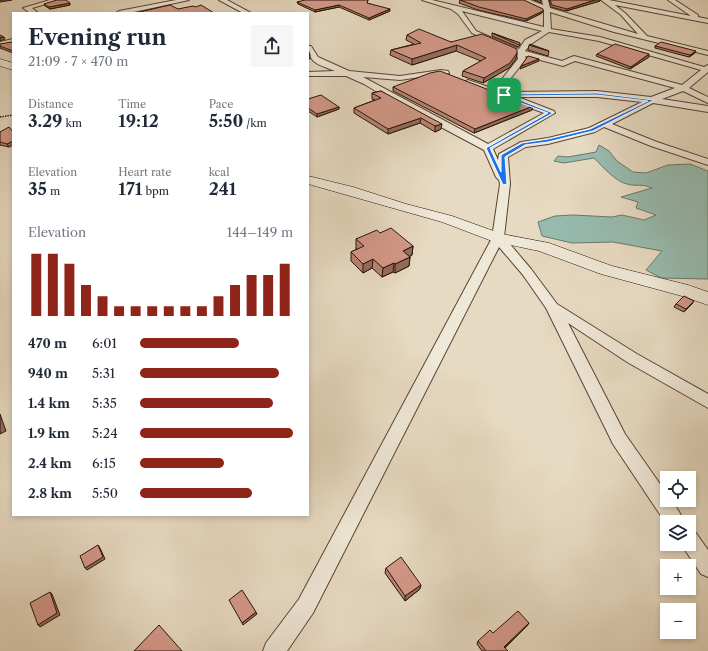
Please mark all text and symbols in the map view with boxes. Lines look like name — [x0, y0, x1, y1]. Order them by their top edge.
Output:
text: Evening run — [28, 24, 167, 51]
button: share — [251, 25, 293, 67]
text: 21:09 · 7 × 470 m — [28, 53, 128, 69]
pin — [487, 78, 521, 112]
icon: arrive — [493, 84, 515, 106]
text: Distance — [28, 97, 74, 111]
text: Time — [118, 97, 146, 111]
text: Pace — [209, 97, 234, 111]
text: 3.29 — [28, 111, 63, 131]
text: 19:12 — [118, 111, 159, 131]
text: 5:50 — [209, 111, 243, 131]
text: km — [63, 116, 82, 130]
text: /km — [243, 116, 267, 130]
text: Elevation — [28, 165, 77, 179]
text: Heart rate — [118, 165, 171, 179]
text: kcal — [209, 165, 229, 179]
text: 35 — [28, 179, 47, 199]
text: 171 — [118, 179, 143, 199]
text: 241 — [209, 179, 236, 199]
text: m — [47, 184, 60, 198]
text: bpm — [143, 184, 169, 198]
text: Elevation — [28, 224, 86, 240]
text: 144–149 m — [227, 224, 293, 240]
text: 470 m — [28, 335, 67, 351]
text: 6:01 — [92, 335, 117, 351]
text: 940 m — [28, 365, 68, 381]
text: 5:31 — [92, 365, 115, 381]
text: 1.4 km — [28, 395, 70, 411]
text: 5:35 — [92, 395, 117, 411]
text: 1.9 km — [28, 425, 70, 441]
text: 5:24 — [92, 425, 118, 441]
text: 2.4 km — [28, 455, 72, 471]
text: 6:15 — [92, 455, 116, 471]
map controls — [660, 471, 696, 639]
button: locate — [660, 471, 696, 507]
text: 2.8 km — [28, 485, 72, 501]
text: 5:50 — [92, 485, 118, 501]
button: layers — [660, 515, 696, 551]
button: + — [660, 559, 696, 595]
button: − — [660, 603, 696, 639]

